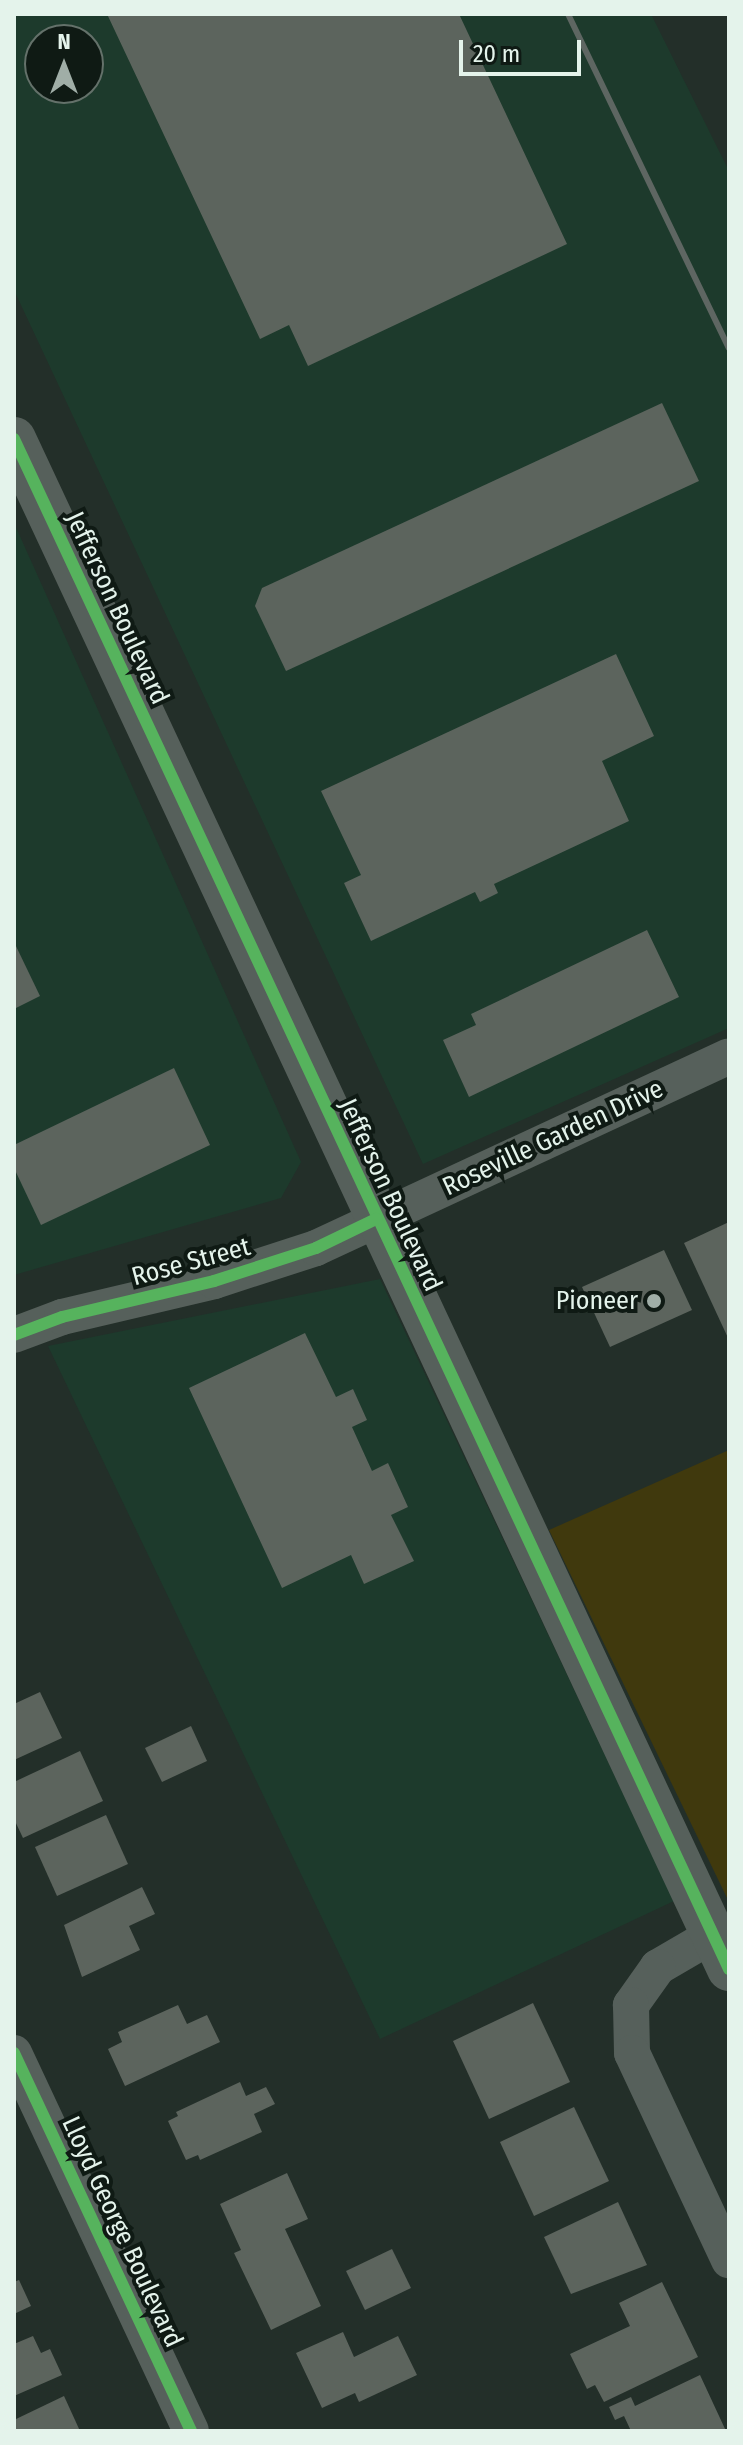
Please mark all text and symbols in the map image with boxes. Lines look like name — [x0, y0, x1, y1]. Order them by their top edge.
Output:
north arrow — [24, 24, 104, 104]
scale bar — [463, 24, 585, 74]
text: N — [57, 28, 71, 55]
text: 20 m — [473, 40, 520, 68]
street label: Jefferson Boulevard — [59, 507, 175, 709]
street label: Roseville Garden Drive — [438, 1073, 668, 1203]
street label: Jefferson Boulevard — [332, 1094, 448, 1296]
street label: Rose Street — [128, 1231, 254, 1293]
place label: Pioneer — [556, 1285, 638, 1317]
marker: Pioneer — [645, 1292, 663, 1310]
street label: Lloyd George Boulevard — [55, 2112, 189, 2352]

